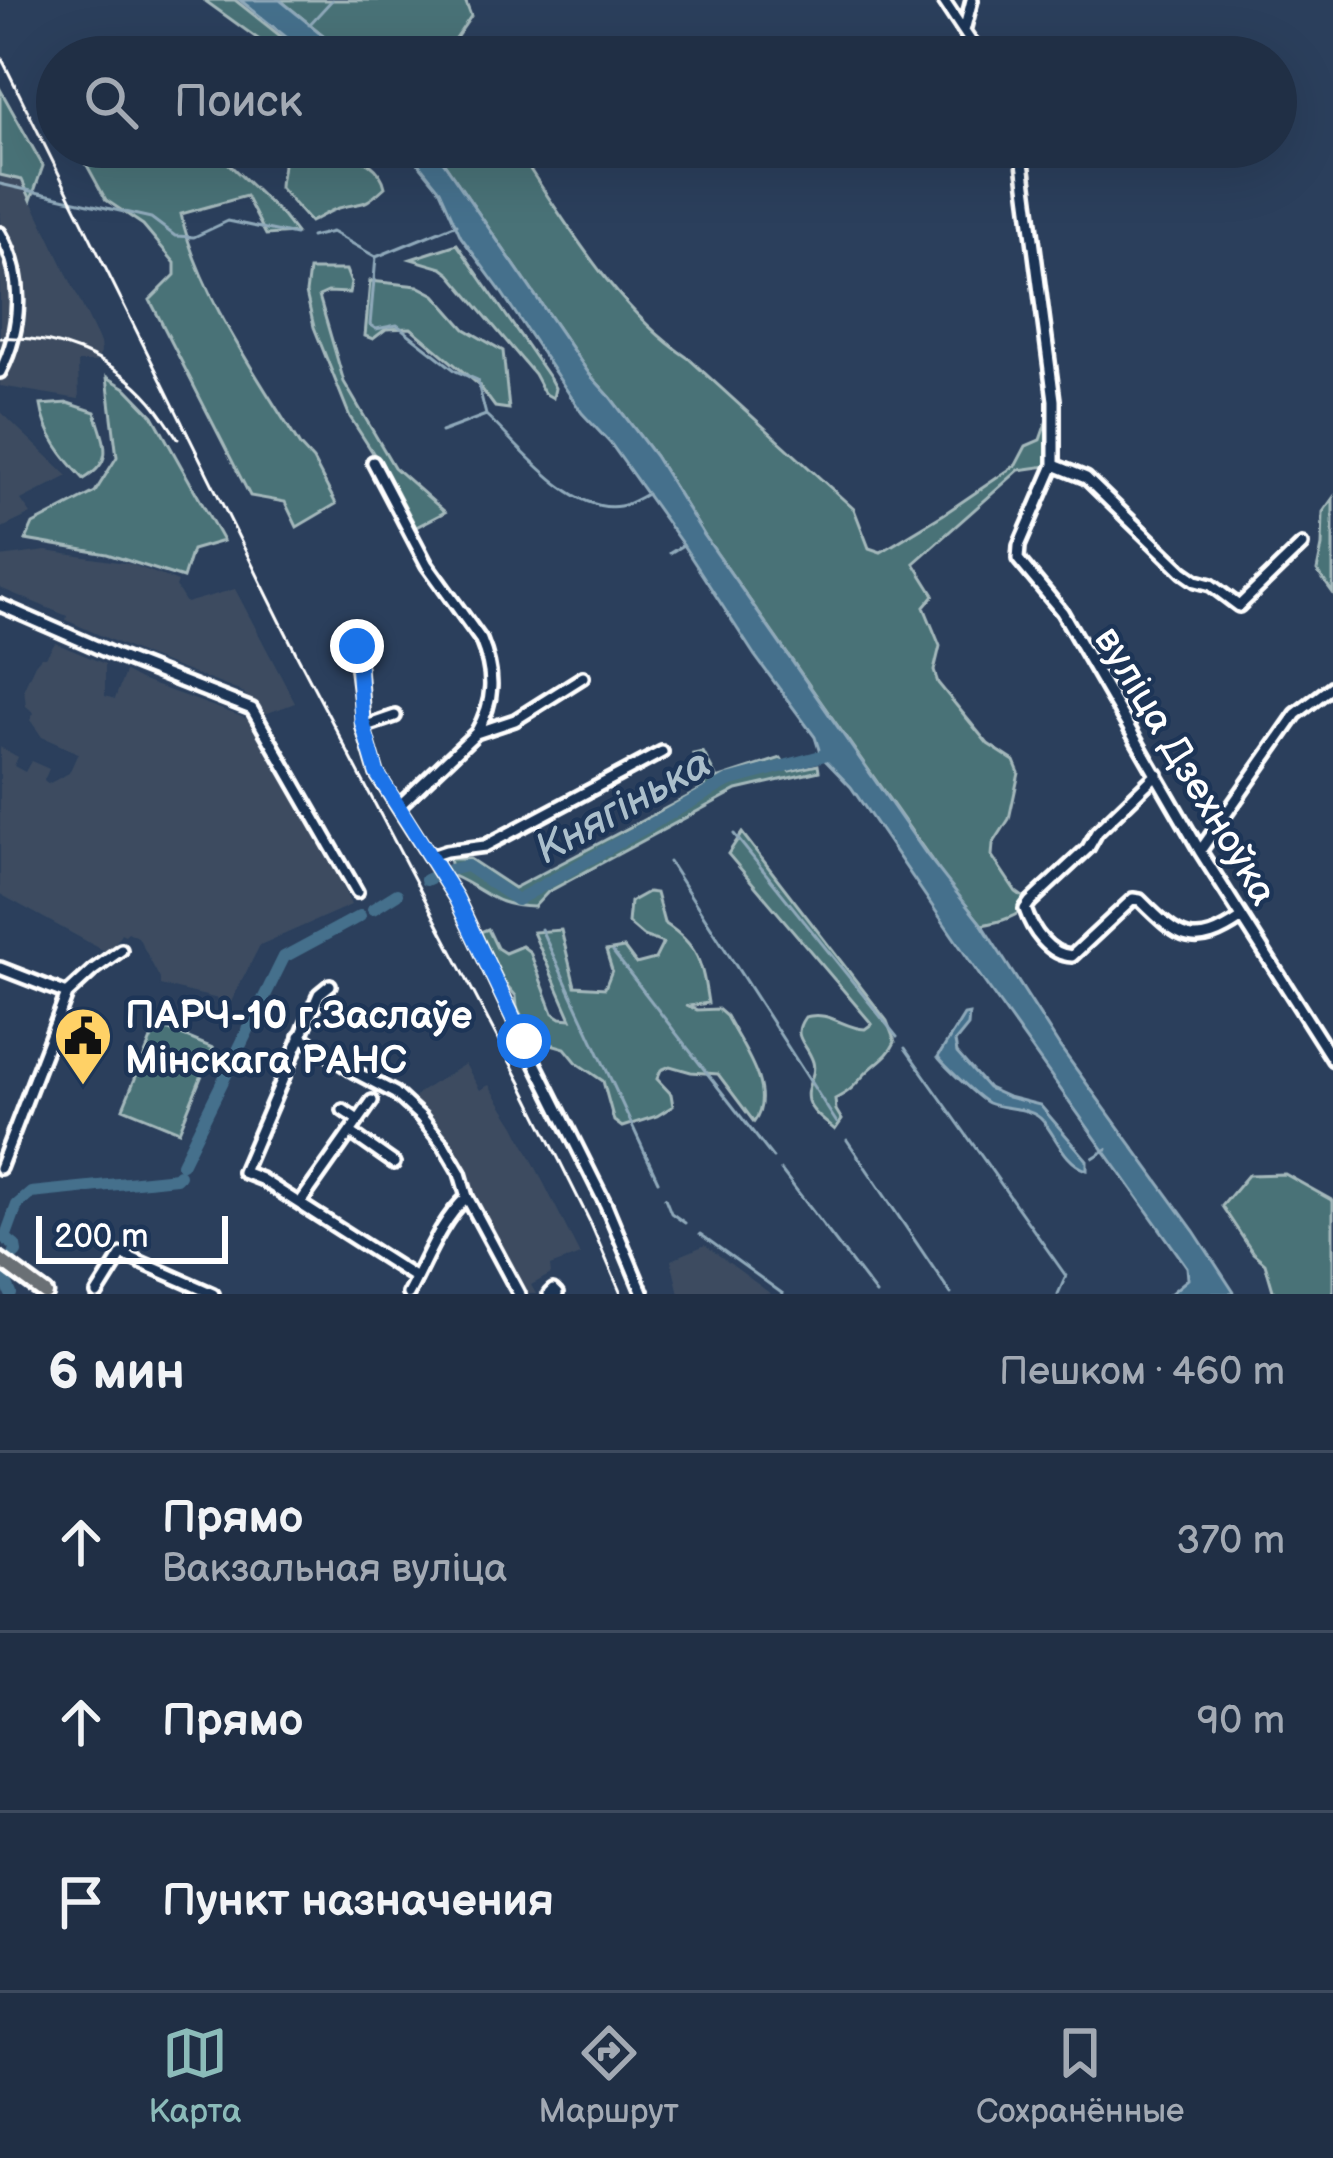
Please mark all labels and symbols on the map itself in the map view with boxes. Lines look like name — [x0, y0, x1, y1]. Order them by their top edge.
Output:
route end — [330, 619, 384, 673]
street label: вуліца Дзехноўка — [1083, 619, 1286, 914]
water label: Княгінька — [527, 738, 720, 876]
place label: ПАРЧ-10 г.Заслаўе Мінскага РАНС — [125, 993, 473, 1085]
public building icon: ПАРЧ-10 г.Заслаўе Мінскага РАНС — [52, 1005, 114, 1087]
route start — [497, 1014, 551, 1068]
scale bar — [36, 1210, 228, 1263]

